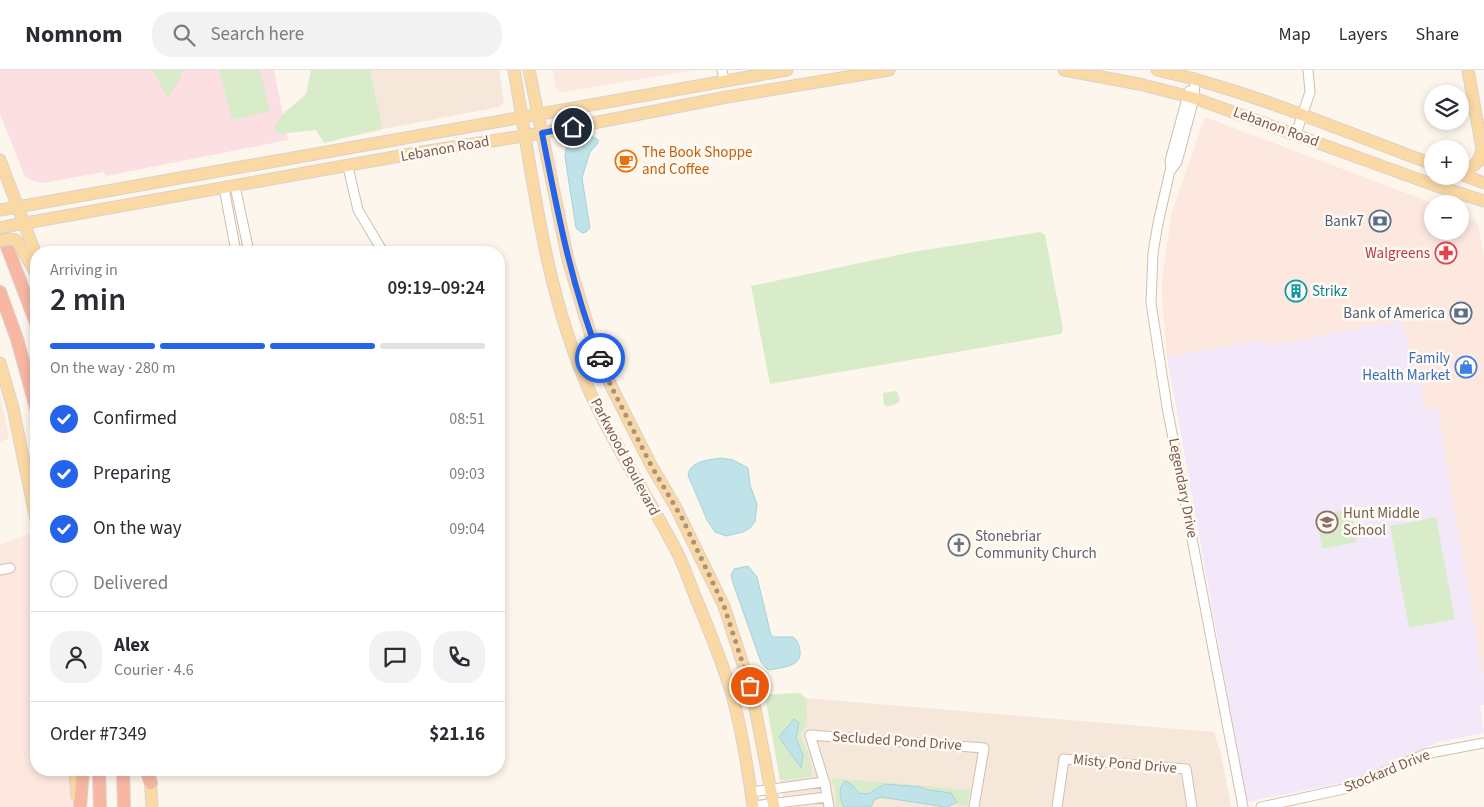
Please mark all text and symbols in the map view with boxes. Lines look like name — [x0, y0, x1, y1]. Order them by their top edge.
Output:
search box — [152, 12, 502, 57]
text: Nomnom — [25, 17, 122, 52]
icon: search — [170, 21, 198, 49]
text: Search here — [210, 21, 304, 48]
text: Map — [1279, 22, 1311, 47]
text: Layers — [1339, 22, 1388, 47]
text: Share — [1416, 22, 1459, 47]
map controls — [1424, 85, 1469, 240]
button: layers — [1424, 85, 1469, 130]
street label: Lebanon Road — [1230, 102, 1322, 152]
pin — [552, 106, 594, 148]
icon: home — [559, 113, 587, 141]
street label: Lebanon Road — [399, 131, 491, 167]
button: + — [1424, 140, 1469, 185]
place label: The Book Shoppe and Coffee — [642, 142, 753, 180]
cafe icon: The Book Shoppe and Coffee — [614, 149, 638, 173]
button: − — [1424, 195, 1469, 240]
bank icon: Bank7 — [1368, 209, 1392, 233]
place label: Bank7 — [1325, 211, 1364, 232]
pharmacy icon: Walgreens — [1434, 241, 1458, 265]
place label: Walgreens — [1365, 243, 1430, 264]
text: Arriving in — [50, 259, 118, 281]
text: 09:19–09:24 — [387, 275, 485, 302]
text: 2 min — [50, 277, 126, 323]
building icon: Strikz — [1284, 279, 1308, 303]
place label: Strikz — [1312, 281, 1347, 302]
bank icon: Bank of America — [1449, 301, 1473, 325]
place label: Bank of America — [1343, 303, 1445, 324]
courier — [575, 333, 625, 383]
icon: car — [586, 344, 614, 372]
place label: Family Health Market — [1362, 348, 1450, 386]
shop icon: Family Health Market — [1454, 355, 1478, 379]
text: On the way · 280 m — [50, 357, 175, 379]
street label: Parkwood Boulevard — [585, 394, 665, 520]
icon: check — [50, 405, 78, 433]
text: Confirmed — [93, 405, 177, 432]
text: 08:51 — [449, 408, 485, 430]
street label: Legendary Drive — [1163, 436, 1203, 540]
icon: check — [50, 460, 78, 488]
text: Preparing — [93, 460, 171, 487]
text: 09:03 — [449, 463, 485, 485]
place label: Hunt Middle School — [1343, 503, 1420, 541]
school or university icon: Hunt Middle School — [1315, 510, 1339, 534]
icon: check — [50, 515, 78, 543]
text: On the way — [93, 515, 182, 542]
text: 09:04 — [449, 518, 485, 540]
place label: Stonebriar Community Church — [975, 526, 1097, 564]
church icon: Stonebriar Community Church — [947, 533, 971, 557]
text: Delivered — [93, 570, 168, 597]
button: person — [50, 631, 102, 683]
button: chat — [369, 631, 421, 683]
button: phone — [433, 631, 485, 683]
text: Alex — [114, 632, 150, 659]
text: Courier · 4.6 — [114, 659, 194, 681]
pin — [729, 665, 771, 707]
icon: bag — [736, 672, 764, 700]
text: Order #7349 — [50, 721, 147, 748]
text: $21.16 — [429, 721, 485, 748]
street label: Secluded Pond Drive — [832, 726, 962, 756]
street label: Stockard Drive — [1341, 744, 1433, 798]
street label: Misty Pond Drive — [1072, 749, 1178, 779]

